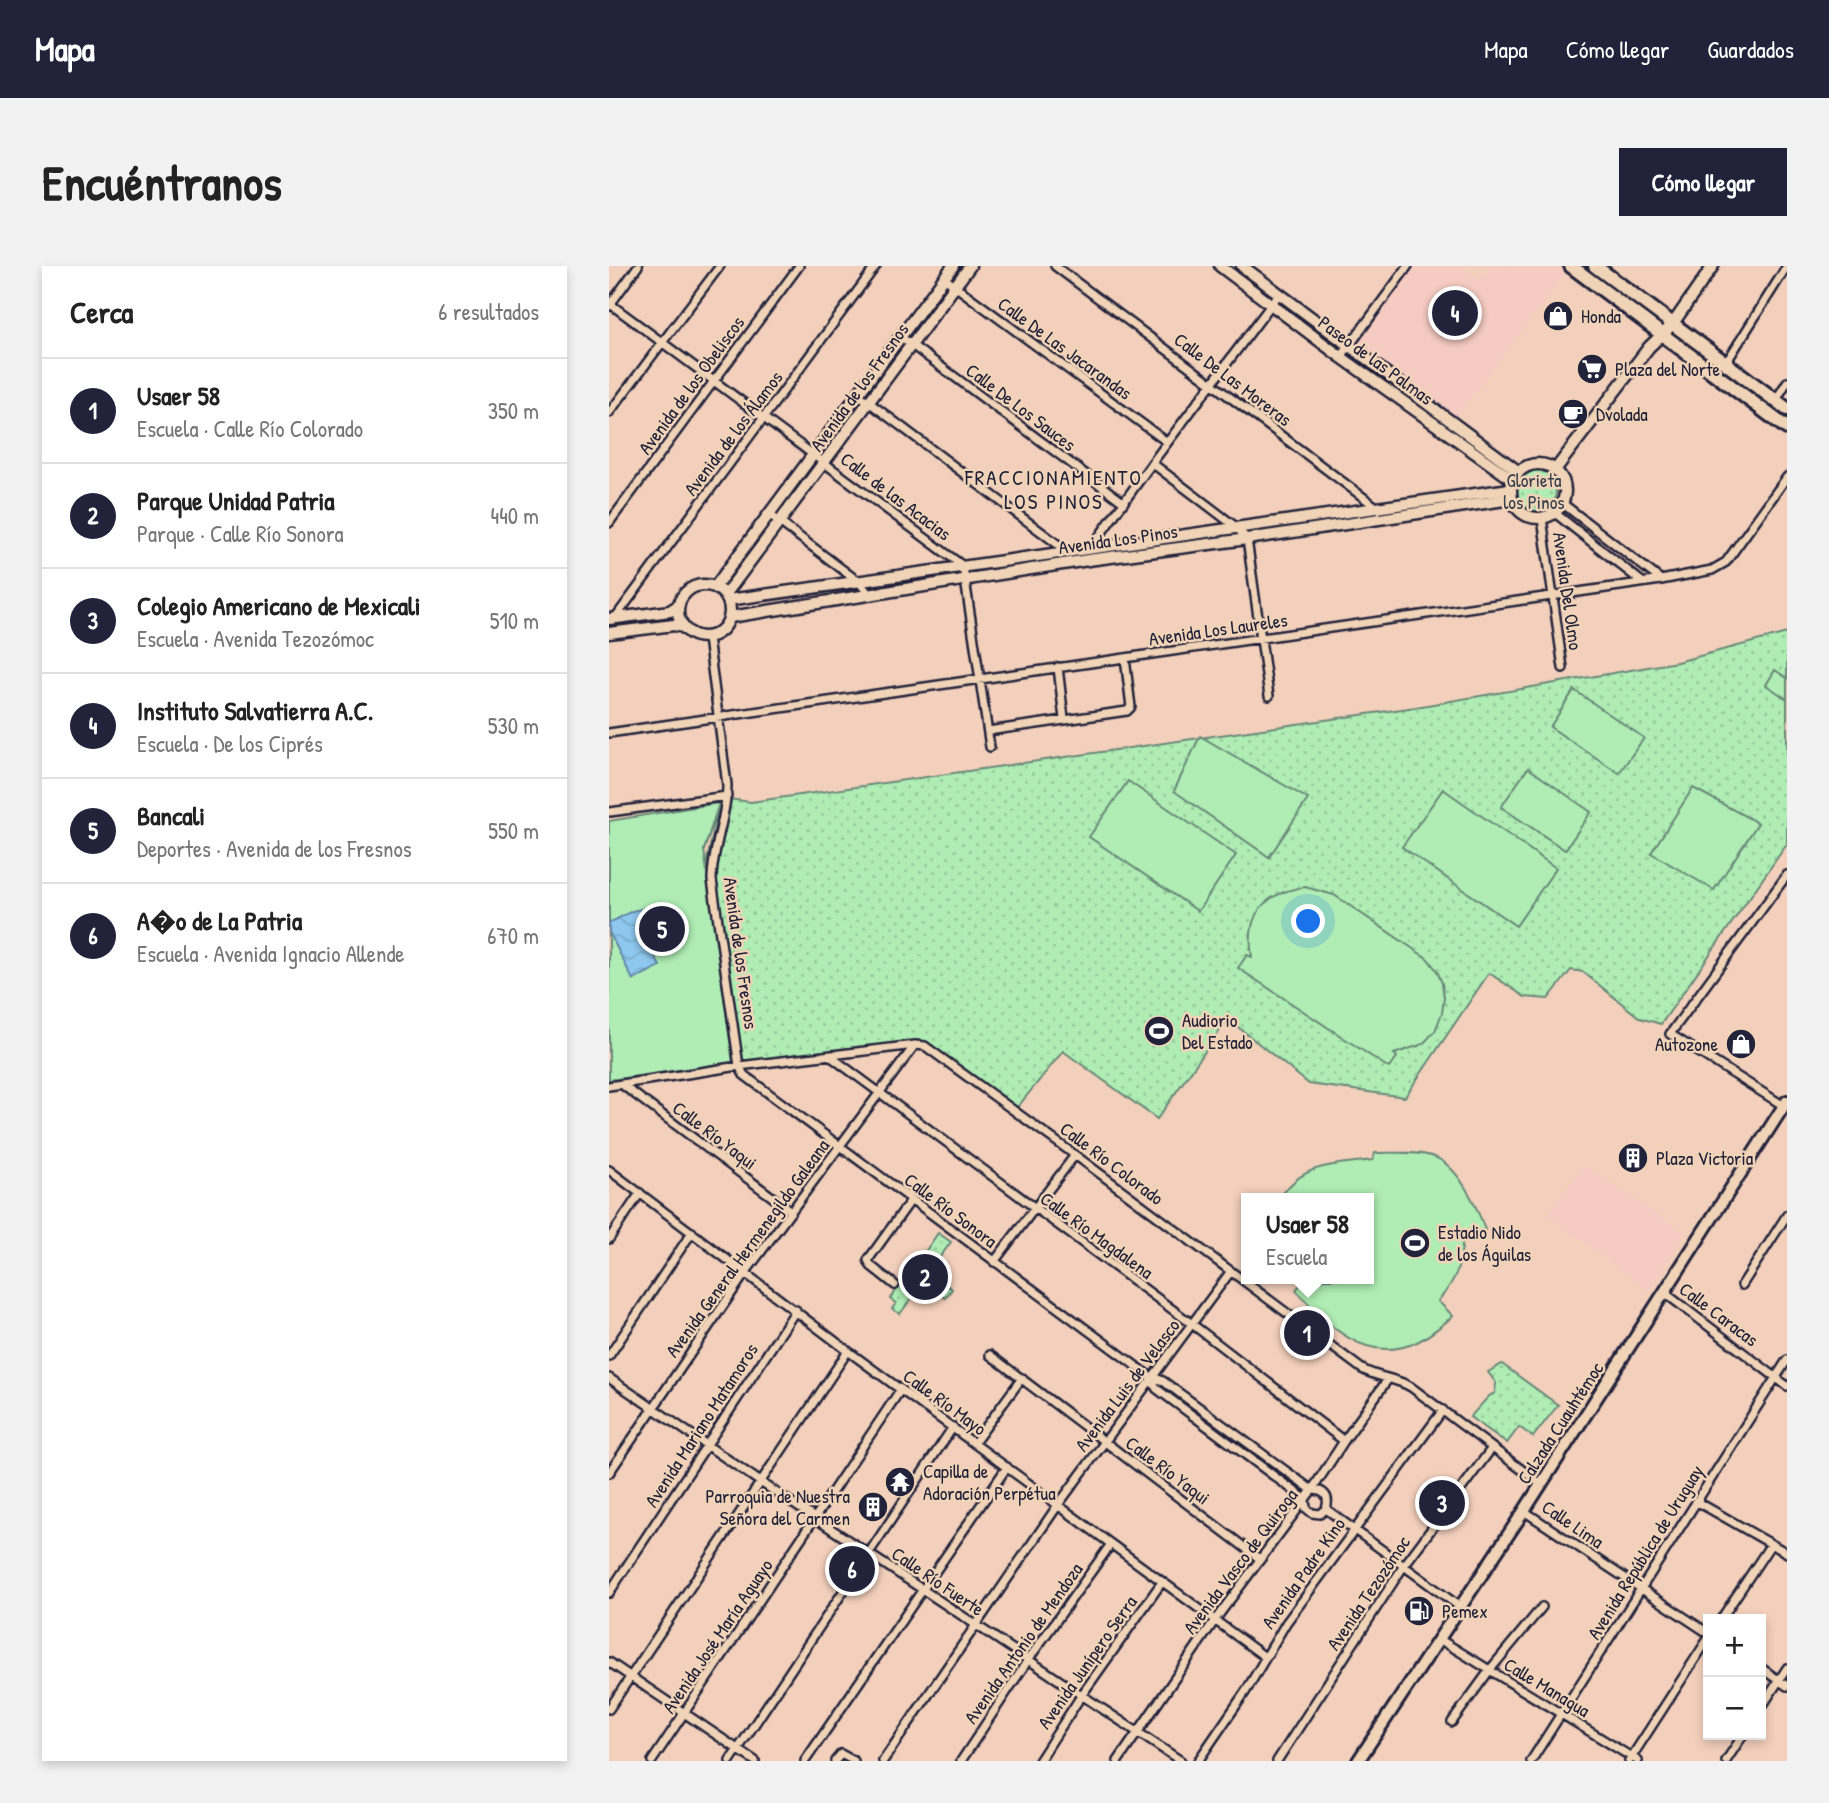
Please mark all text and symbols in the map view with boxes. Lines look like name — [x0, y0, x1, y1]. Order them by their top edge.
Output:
text: Mapa — [35, 27, 95, 71]
text: Mapa — [1484, 33, 1528, 65]
text: Cómo llegar — [1566, 33, 1669, 65]
text: Guardados — [1707, 33, 1794, 65]
button: Cómo llegar — [1619, 148, 1787, 216]
text: Encuéntranos — [42, 149, 282, 215]
pin: 4 — [1432, 287, 1478, 339]
street label: Calle De Las Jacarandas — [993, 290, 1137, 406]
text: Cerca — [70, 292, 133, 332]
text: 6 resultados — [438, 296, 539, 327]
shop icon: Honda — [1541, 299, 1575, 333]
place label: Honda — [1581, 303, 1622, 329]
street label: Paseo de las Palmas — [1313, 309, 1439, 411]
street label: Avenida de los Obeliscos — [632, 311, 750, 459]
street label: Avenida de los Fresnos — [803, 317, 915, 457]
street label: Calle De Las Moreras — [1169, 326, 1297, 432]
supermarket icon: Plaza del Norte — [1575, 352, 1609, 386]
place label: Plaza del Norte — [1615, 356, 1721, 382]
street label: Calle De Los Sauces — [961, 357, 1081, 457]
street label: Avenida de los Álamos — [678, 365, 788, 501]
text: Usaer 58 — [137, 378, 220, 413]
text: 1 — [89, 395, 97, 426]
text: 350 m — [488, 395, 539, 426]
cafe icon: Dvolada — [1556, 397, 1590, 431]
place label: Dvolada — [1596, 401, 1648, 427]
text: Escuela · Calle Río Colorado — [137, 413, 363, 444]
street label: Calle de las Acacias — [835, 446, 957, 546]
district label: FRACCIONAMIENTO LOS PINOS — [964, 463, 1143, 516]
park label: Glorieta los Pinos — [1503, 467, 1565, 515]
text: Parque Unidad Patria — [137, 483, 334, 518]
text: 2 — [88, 500, 98, 531]
text: 440 m — [491, 500, 539, 531]
text: Parque · Calle Río Sonora — [137, 518, 344, 549]
street label: Avenida Los Pinos — [1057, 518, 1179, 560]
street label: Avenida Del Olmo — [1547, 530, 1589, 652]
text: Colegio Americano de Mexicali — [137, 588, 421, 623]
text: 3 — [88, 605, 98, 636]
text: 510 m — [490, 605, 539, 636]
street label: Avenida Los Laureles — [1147, 606, 1289, 652]
text: Escuela · Avenida Tezozómoc — [137, 623, 374, 654]
text: Instituto Salvatierra A.C. — [137, 693, 373, 728]
text: 4 — [89, 710, 97, 741]
text: 530 m — [488, 710, 539, 741]
text: Escuela · De los Ciprés — [137, 728, 323, 759]
text: Bancali — [137, 798, 205, 833]
text: 5 — [88, 815, 98, 846]
text: 550 m — [488, 815, 539, 846]
text: Deportes · Avenida de los Fresnos — [137, 833, 412, 864]
street label: Avenida de los Fresnos — [717, 875, 765, 1031]
text: A�o de La Patria — [137, 903, 302, 938]
pin: 5 — [639, 903, 685, 955]
your location — [1291, 904, 1325, 938]
text: 6 — [88, 920, 98, 951]
text: 670 m — [487, 920, 539, 951]
text: Escuela · Avenida Ignacio Allende — [137, 938, 405, 969]
place label: Audiorio Del Estado — [1182, 1007, 1253, 1055]
sports icon: Audiorio Del Estado — [1142, 1014, 1176, 1048]
shop icon: Autozone — [1724, 1027, 1758, 1061]
place label: Autozone — [1655, 1031, 1718, 1057]
street label: Calle Río Yaqui — [667, 1095, 763, 1175]
street label: Calle Río Colorado — [1055, 1115, 1169, 1211]
street label: Avenida General Hermenegildo Galeana — [659, 1133, 835, 1362]
building icon: Plaza Victoria — [1616, 1141, 1650, 1175]
place label: Plaza Victoria — [1656, 1145, 1754, 1171]
street label: Calle Río Sonora — [899, 1166, 1003, 1254]
street label: Calle Río Magdalena — [1035, 1185, 1159, 1285]
popup — [1241, 1193, 1374, 1284]
text: Usaer 58 — [1266, 1206, 1349, 1241]
place label: Estadio Nido de los Águilas — [1438, 1219, 1531, 1267]
sports icon: Estadio Nido de los Águilas — [1398, 1226, 1432, 1260]
text: Escuela — [1266, 1241, 1327, 1272]
pin: 2 — [902, 1251, 948, 1303]
street label: Calle Caracas — [1674, 1276, 1764, 1352]
pin: 1 — [1284, 1307, 1330, 1359]
street label: Avenida Luis de Velasco — [1069, 1313, 1186, 1457]
street label: Avenida Mariano Matamoros — [638, 1338, 764, 1512]
street label: Calzada Cuauhtémoc — [1511, 1356, 1610, 1489]
street label: Calle Río Mayo — [898, 1363, 992, 1441]
street label: Calle Río Yaqui — [1120, 1430, 1216, 1510]
place label: Capilla de Adoración Perpétua — [923, 1458, 1056, 1506]
street label: Avenida República de Uruguay — [1581, 1460, 1709, 1644]
temple icon: Capilla de Adoración Perpétua — [883, 1465, 917, 1499]
pin: 3 — [1419, 1477, 1465, 1529]
place label: Parroquia de Nuestra Señora del Carmen — [705, 1483, 851, 1531]
street label: Avenida Vasco de Quiroga — [1177, 1483, 1304, 1639]
building icon: Parroquia de Nuestra Señora del Carmen — [856, 1490, 890, 1524]
street label: Calle Lima — [1537, 1494, 1610, 1555]
street label: Avenida Padre Kino — [1255, 1512, 1351, 1634]
street label: Avenida Tezozómoc — [1320, 1530, 1416, 1655]
street label: Calle Río Fuerte — [887, 1540, 990, 1622]
pin: 6 — [829, 1543, 875, 1595]
street label: Avenida José María Aguayo — [656, 1553, 779, 1718]
street label: Avenida Antonio de Mendoza — [958, 1557, 1089, 1729]
street label: Avenida Junípero Serra — [1031, 1590, 1143, 1734]
fuel station icon: Pemex — [1402, 1594, 1436, 1628]
place label: Pemex — [1442, 1598, 1488, 1624]
map controls — [1703, 1614, 1766, 1740]
button: + — [1703, 1614, 1766, 1677]
street label: Calle Managua — [1499, 1651, 1595, 1723]
button: − — [1703, 1677, 1766, 1740]

